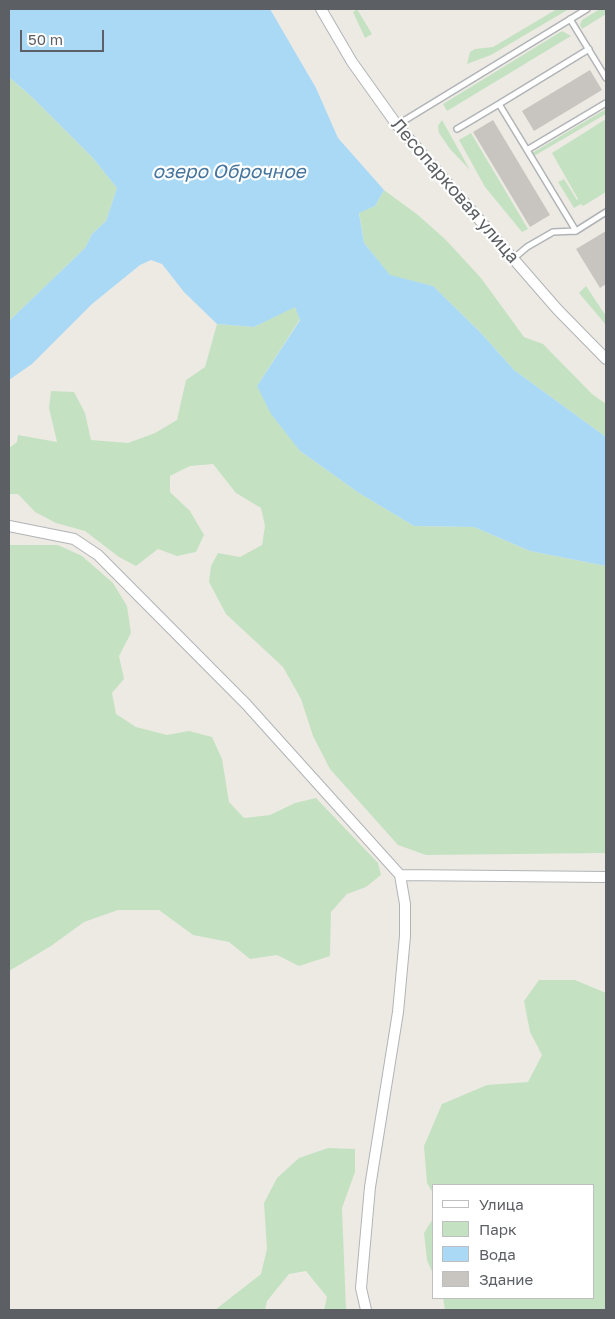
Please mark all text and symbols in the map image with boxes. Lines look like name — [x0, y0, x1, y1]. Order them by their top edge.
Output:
scale bar — [22, 20, 106, 52]
text: 50 m — [28, 30, 63, 48]
street label: Лесопарковая улица — [386, 114, 524, 268]
water label: озеро Оброчное — [152, 161, 306, 183]
legend — [432, 1184, 595, 1299]
text: Улица — [479, 1195, 524, 1213]
text: Парк — [479, 1220, 517, 1238]
text: Вода — [479, 1245, 516, 1263]
text: Здание — [479, 1270, 533, 1288]

